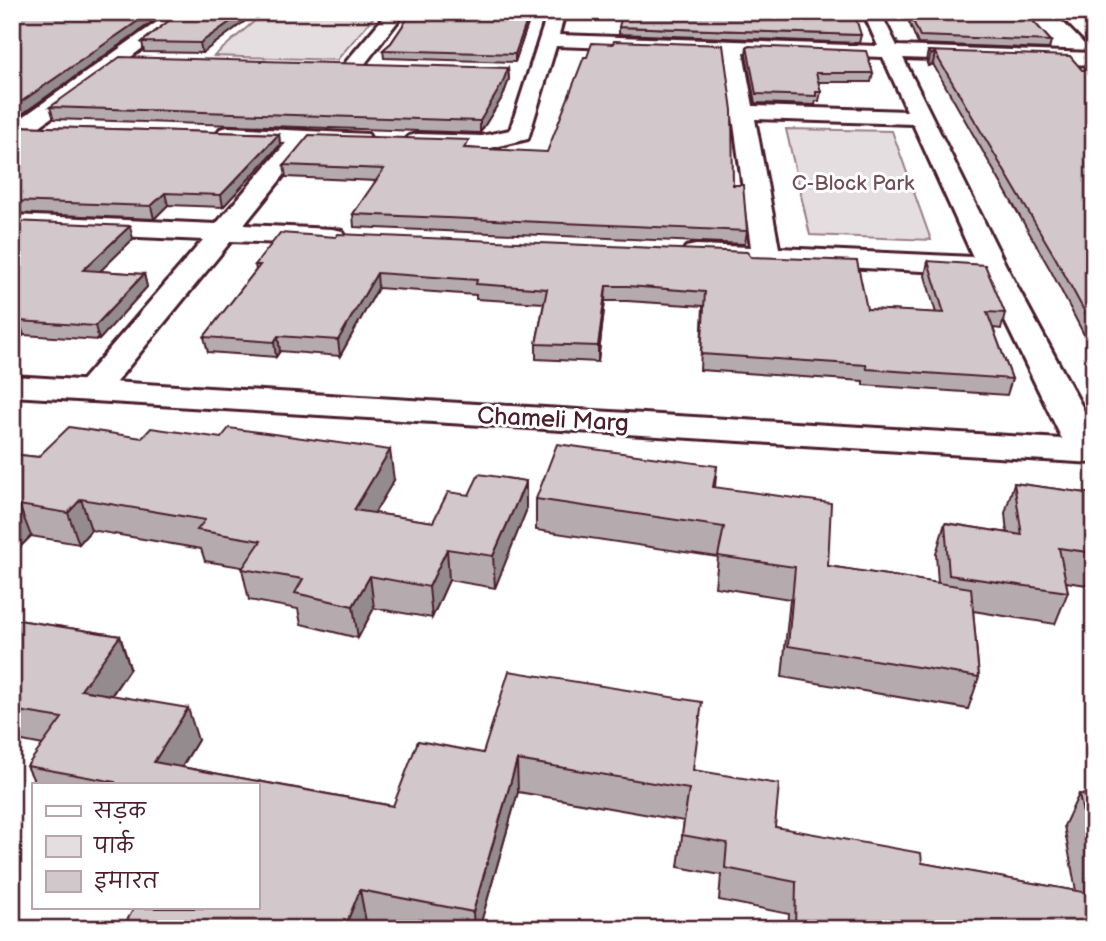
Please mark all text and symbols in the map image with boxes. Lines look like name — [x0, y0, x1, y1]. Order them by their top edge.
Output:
park label: C-Block Park — [792, 171, 915, 196]
street label: Chameli Marg — [476, 401, 630, 438]
legend — [32, 783, 259, 909]
text: सड़क — [93, 799, 147, 824]
text: पार्क — [93, 829, 135, 859]
text: इमारत — [94, 869, 160, 894]

